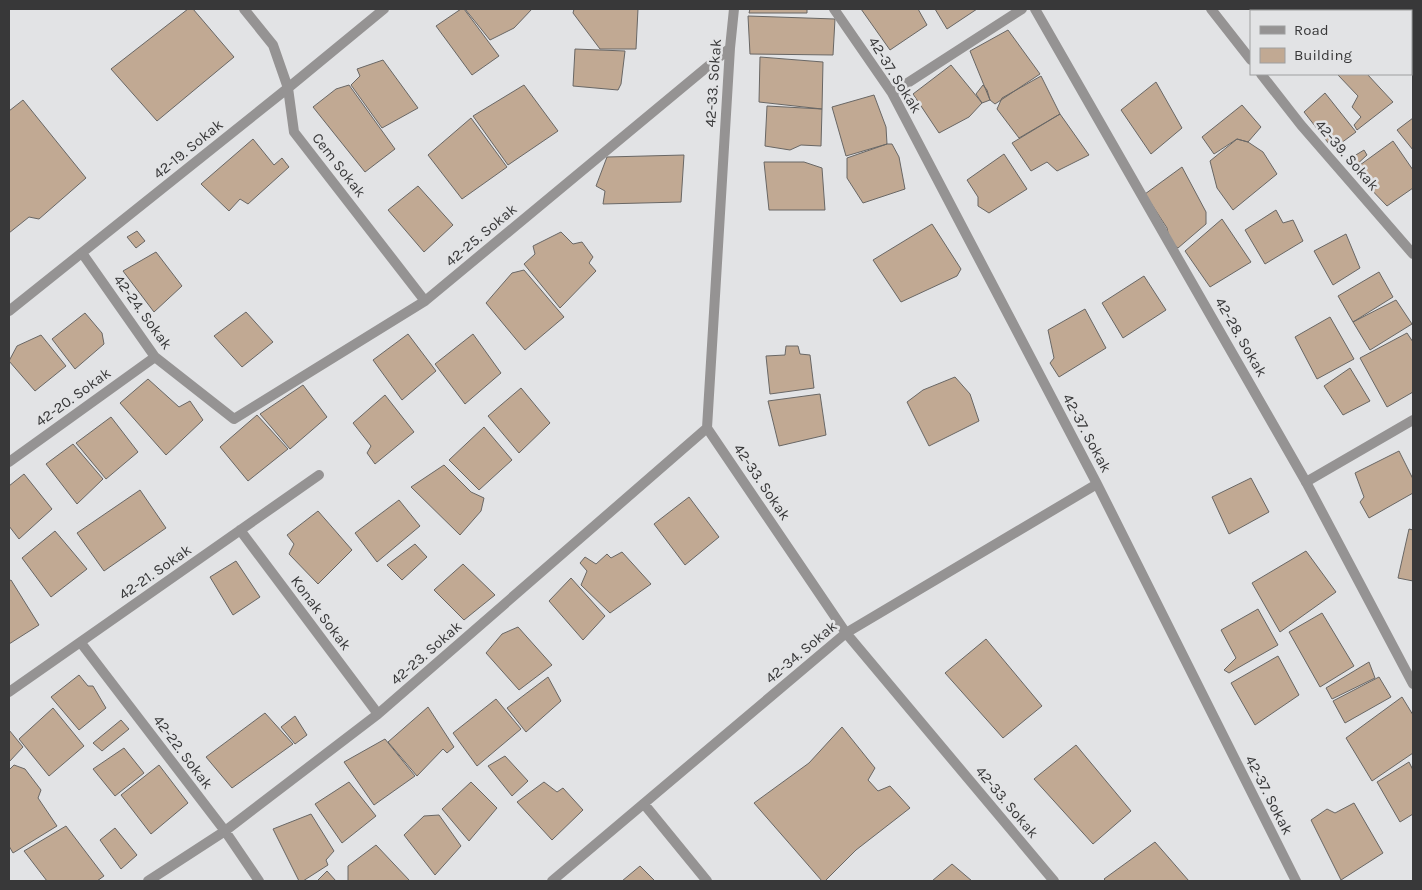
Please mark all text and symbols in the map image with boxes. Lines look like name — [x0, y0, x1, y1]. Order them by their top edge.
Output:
legend — [1250, 10, 1412, 75]
text: Road — [1294, 21, 1329, 39]
street label: 42-37. Sokak — [864, 33, 926, 117]
street label: 42-33. Sokak — [701, 38, 725, 128]
text: Building — [1294, 46, 1352, 64]
street label: 42-19. Sokak — [149, 115, 227, 183]
street label: 42-39. Sokak — [1311, 116, 1383, 194]
street label: Cem Sokak — [308, 129, 370, 201]
street label: 42-25. Sokak — [441, 200, 521, 270]
street label: 42-24. Sokak — [110, 271, 176, 353]
street label: 42-28. Sokak — [1211, 294, 1271, 380]
street label: 42-20. Sokak — [32, 364, 114, 430]
street label: 42-37. Sokak — [1059, 390, 1115, 476]
street label: 42-33. Sokak — [730, 440, 794, 524]
street label: 42-21. Sokak — [115, 540, 195, 604]
street label: Konak Sokak — [287, 572, 355, 654]
street label: 42-23. Sokak — [387, 617, 465, 689]
street label: 42-34. Sokak — [761, 617, 841, 687]
street label: 42-22. Sokak — [149, 711, 217, 793]
street label: 42-37. Sokak — [1241, 752, 1297, 838]
street label: 42-33. Sokak — [972, 762, 1042, 842]

